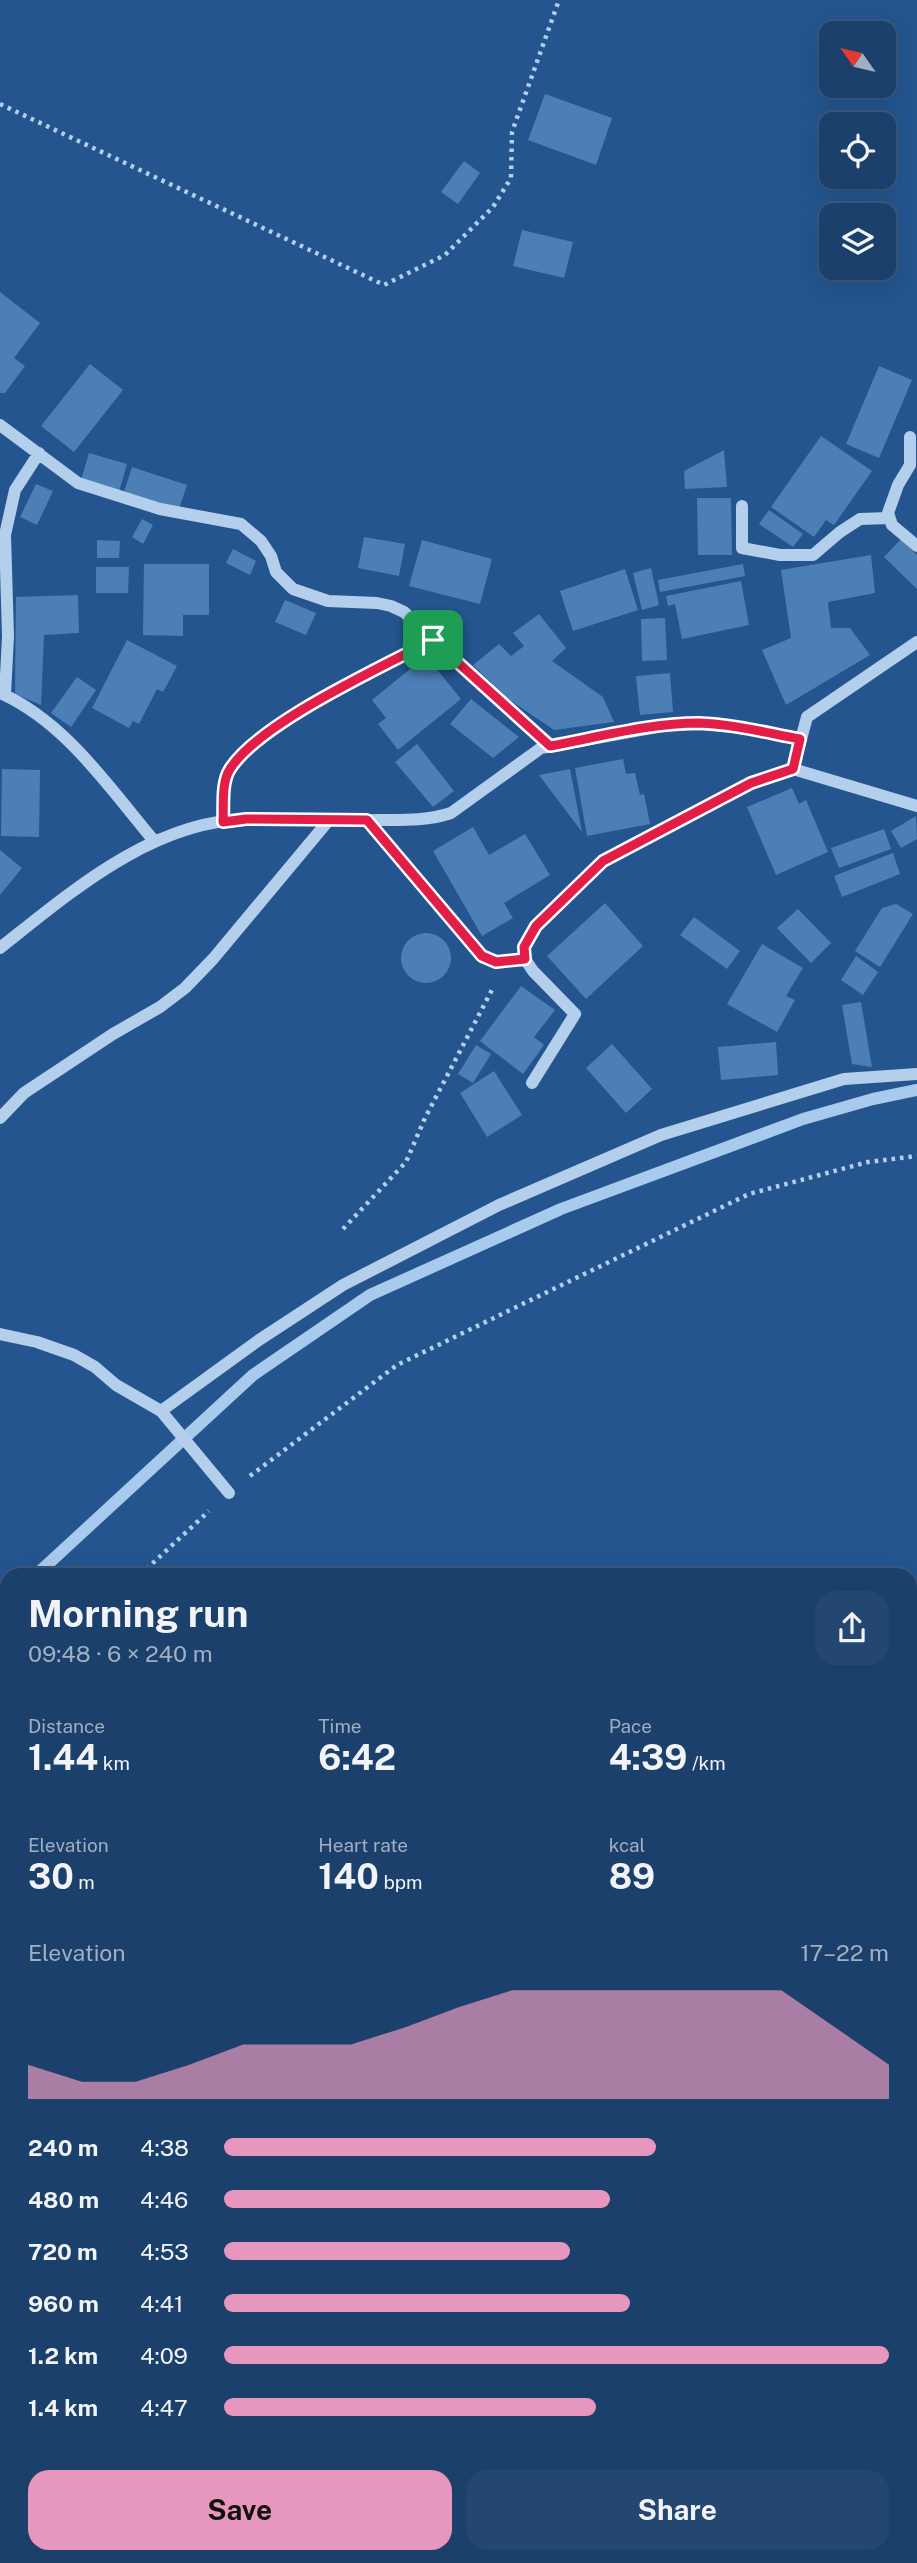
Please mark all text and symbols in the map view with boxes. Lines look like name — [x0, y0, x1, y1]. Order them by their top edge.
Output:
north arrow — [819, 21, 896, 98]
map controls — [819, 21, 896, 280]
button: locate — [819, 112, 896, 189]
button: layers — [819, 203, 896, 280]
pin — [403, 610, 463, 670]
icon: arrive — [414, 621, 452, 659]
text: Morning run — [28, 1591, 249, 1636]
button: share — [815, 1591, 889, 1665]
text: 09:48 · 6 × 240 m — [28, 1640, 213, 1667]
text: Distance — [28, 1715, 105, 1737]
text: Time — [318, 1715, 362, 1737]
text: Pace — [609, 1715, 652, 1737]
text: 1.44 — [28, 1737, 98, 1778]
text: 6:42 — [318, 1737, 396, 1778]
text: 4:39 — [609, 1737, 687, 1778]
text: km — [98, 1752, 130, 1774]
text: /km — [687, 1752, 726, 1774]
text: Elevation — [28, 1834, 109, 1856]
text: Heart rate — [318, 1834, 408, 1856]
text: kcal — [609, 1834, 645, 1856]
text: 30 — [28, 1856, 74, 1897]
text: 140 — [318, 1856, 379, 1897]
text: 89 — [609, 1856, 655, 1897]
text: m — [74, 1871, 95, 1893]
text: bpm — [379, 1871, 423, 1893]
text: Elevation — [28, 1939, 126, 1966]
text: 17–22 m — [800, 1939, 889, 1966]
text: 240 m — [28, 2134, 98, 2161]
text: 4:38 — [140, 2134, 189, 2161]
text: 480 m — [28, 2186, 99, 2213]
text: 4:46 — [140, 2186, 188, 2213]
text: 720 m — [28, 2238, 98, 2265]
text: 4:53 — [140, 2238, 189, 2265]
text: 960 m — [28, 2290, 99, 2317]
text: 4:41 — [140, 2290, 183, 2317]
text: 1.2 km — [28, 2342, 98, 2369]
text: 4:09 — [140, 2342, 188, 2369]
text: 1.4 km — [28, 2394, 98, 2421]
text: 4:47 — [140, 2394, 188, 2421]
button: Save — [28, 2470, 452, 2550]
button: Share — [466, 2470, 889, 2550]

